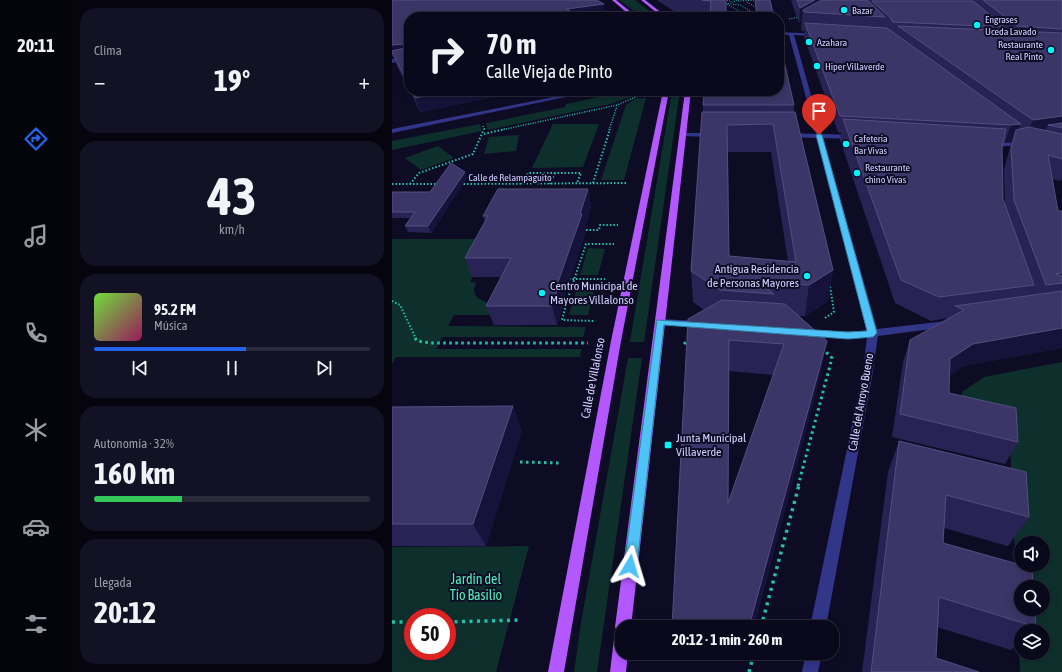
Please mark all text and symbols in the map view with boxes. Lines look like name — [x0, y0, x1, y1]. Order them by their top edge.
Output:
marker: Bazar — [839, 5, 849, 15]
place label: Bazar — [852, 5, 874, 16]
place label: Engrases Uceda Lavado — [985, 14, 1037, 37]
marker: Engrases Uceda Lavado — [972, 20, 982, 30]
icon: right — [420, 28, 472, 80]
text: 70 m — [486, 28, 536, 60]
text: 20:11 — [17, 35, 55, 56]
marker: Azahara — [804, 37, 814, 47]
place label: Azahara — [817, 37, 847, 48]
place label: Restaurante Real Pinto — [998, 39, 1043, 62]
text: Clima — [94, 43, 122, 58]
marker: Restaurante Real Pinto — [1046, 45, 1056, 55]
text: Calle Vieja de Pinto — [486, 61, 613, 82]
marker: Hiper Villaverde — [812, 61, 822, 71]
place label: Hiper Villaverde — [825, 61, 885, 72]
text: 19° — [214, 63, 250, 97]
text: − — [94, 68, 105, 94]
text: + — [359, 68, 370, 94]
pin — [802, 94, 836, 135]
icon: arrive — [808, 100, 830, 122]
icon: directions — [22, 125, 50, 153]
place label: Cafeteria Bar Vivas — [854, 133, 888, 156]
marker: Cafeteria Bar Vivas — [841, 139, 851, 149]
place label: Restaurante chino Vivas — [865, 162, 910, 185]
text: 43 — [208, 166, 256, 226]
marker: Restaurante chino Vivas — [852, 168, 862, 178]
street label: Calle de Relampaguito — [468, 172, 552, 183]
icon: music — [22, 222, 50, 250]
text: km/h — [219, 222, 245, 237]
place label: Antigua Residencia de Personas Mayores — [707, 262, 799, 290]
marker: Antigua Residencia de Personas Mayores — [802, 271, 812, 281]
place label: Centro Municipal de Mayores Villalonso — [550, 279, 638, 307]
marker: Centro Municipal de Mayores Villalonso — [537, 288, 547, 298]
text: 95.2 FM — [154, 301, 196, 318]
text: Música — [154, 318, 187, 333]
icon: phone — [22, 319, 50, 347]
street label: Calle de Villalonso — [578, 336, 608, 420]
street label: Calle del Arroyo Bueno — [845, 352, 877, 452]
icon: previous — [129, 357, 151, 379]
icon: pause — [221, 357, 243, 379]
icon: next — [313, 357, 335, 379]
icon: climate — [22, 416, 50, 444]
place label: Junta Municipal Villaverde — [676, 431, 747, 459]
text: Autonomía · 32% — [94, 436, 174, 451]
marker: Junta Municipal Villaverde — [663, 440, 673, 450]
text: 160 km — [94, 456, 175, 490]
icon: car — [22, 513, 50, 541]
map controls — [1014, 536, 1050, 660]
button: sound — [1014, 536, 1050, 572]
position arrow — [609, 545, 651, 587]
park label: Jardín del Tío Basilio — [450, 571, 502, 603]
text: Llegada — [94, 575, 132, 590]
button: search — [1014, 580, 1050, 616]
text: 20:12 — [94, 595, 156, 629]
speed limit sign: 50 — [404, 608, 456, 660]
icon: filters — [22, 610, 50, 638]
button: layers — [1014, 624, 1050, 660]
text: 20:12 · 1 min · 260 m — [672, 631, 782, 648]

